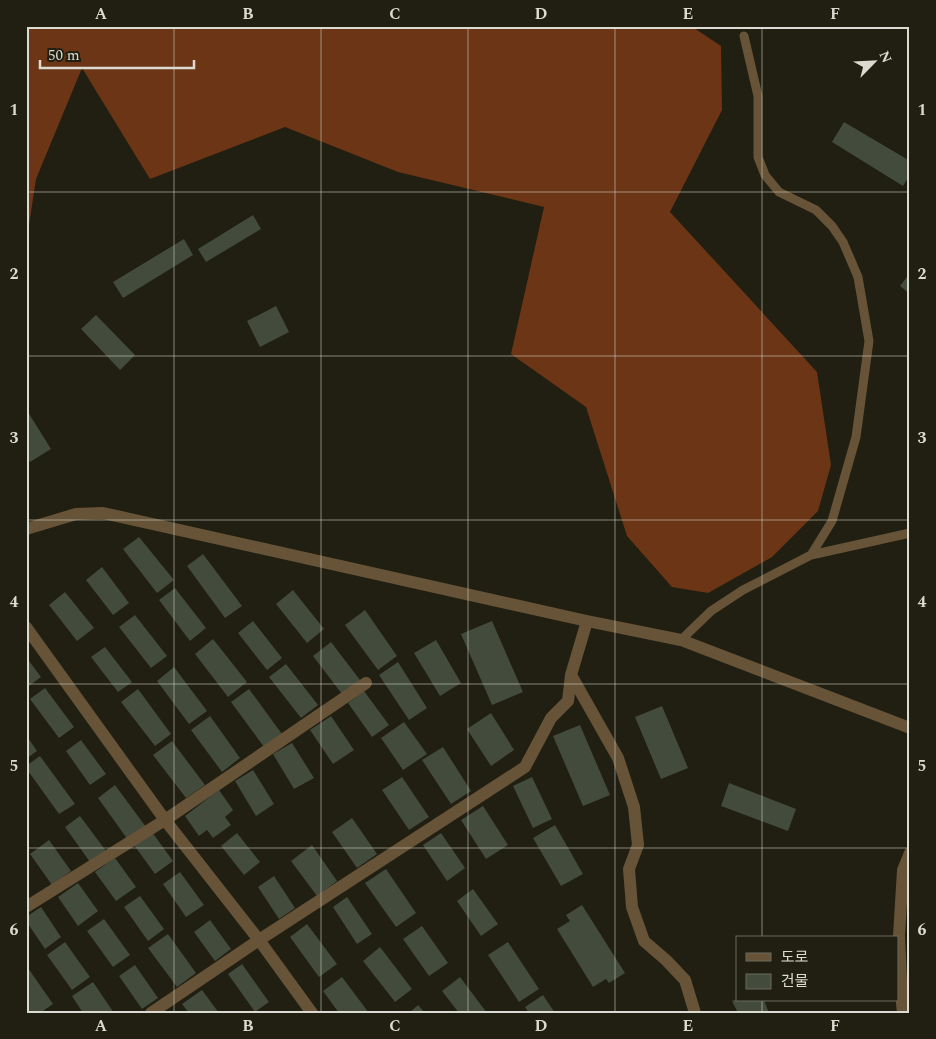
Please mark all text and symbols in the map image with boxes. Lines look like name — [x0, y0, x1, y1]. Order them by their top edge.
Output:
text: A — [95, 2, 108, 26]
text: B — [242, 2, 254, 26]
text: C — [389, 2, 401, 26]
text: D — [535, 2, 548, 26]
text: E — [683, 2, 693, 26]
text: F — [830, 2, 840, 26]
scale bar — [40, 38, 194, 70]
north arrow — [848, 38, 898, 88]
text: 50 m — [48, 44, 80, 67]
text: N — [874, 47, 897, 66]
text: 1 — [10, 98, 18, 122]
text: 1 — [918, 98, 926, 122]
text: 2 — [10, 262, 19, 286]
text: 2 — [918, 262, 927, 286]
text: 3 — [10, 426, 19, 450]
text: 3 — [918, 426, 927, 450]
text: 4 — [10, 590, 19, 614]
text: 4 — [918, 590, 927, 614]
text: 5 — [10, 754, 18, 778]
text: 5 — [918, 754, 926, 778]
text: 6 — [10, 918, 19, 942]
text: 6 — [918, 918, 927, 942]
legend — [736, 936, 898, 1002]
text: 도로 — [781, 946, 809, 969]
text: 건물 — [781, 970, 809, 993]
text: A — [95, 1014, 108, 1038]
text: B — [242, 1014, 254, 1038]
text: C — [389, 1014, 401, 1038]
text: D — [535, 1014, 548, 1038]
text: E — [683, 1014, 693, 1038]
text: F — [830, 1014, 840, 1038]

